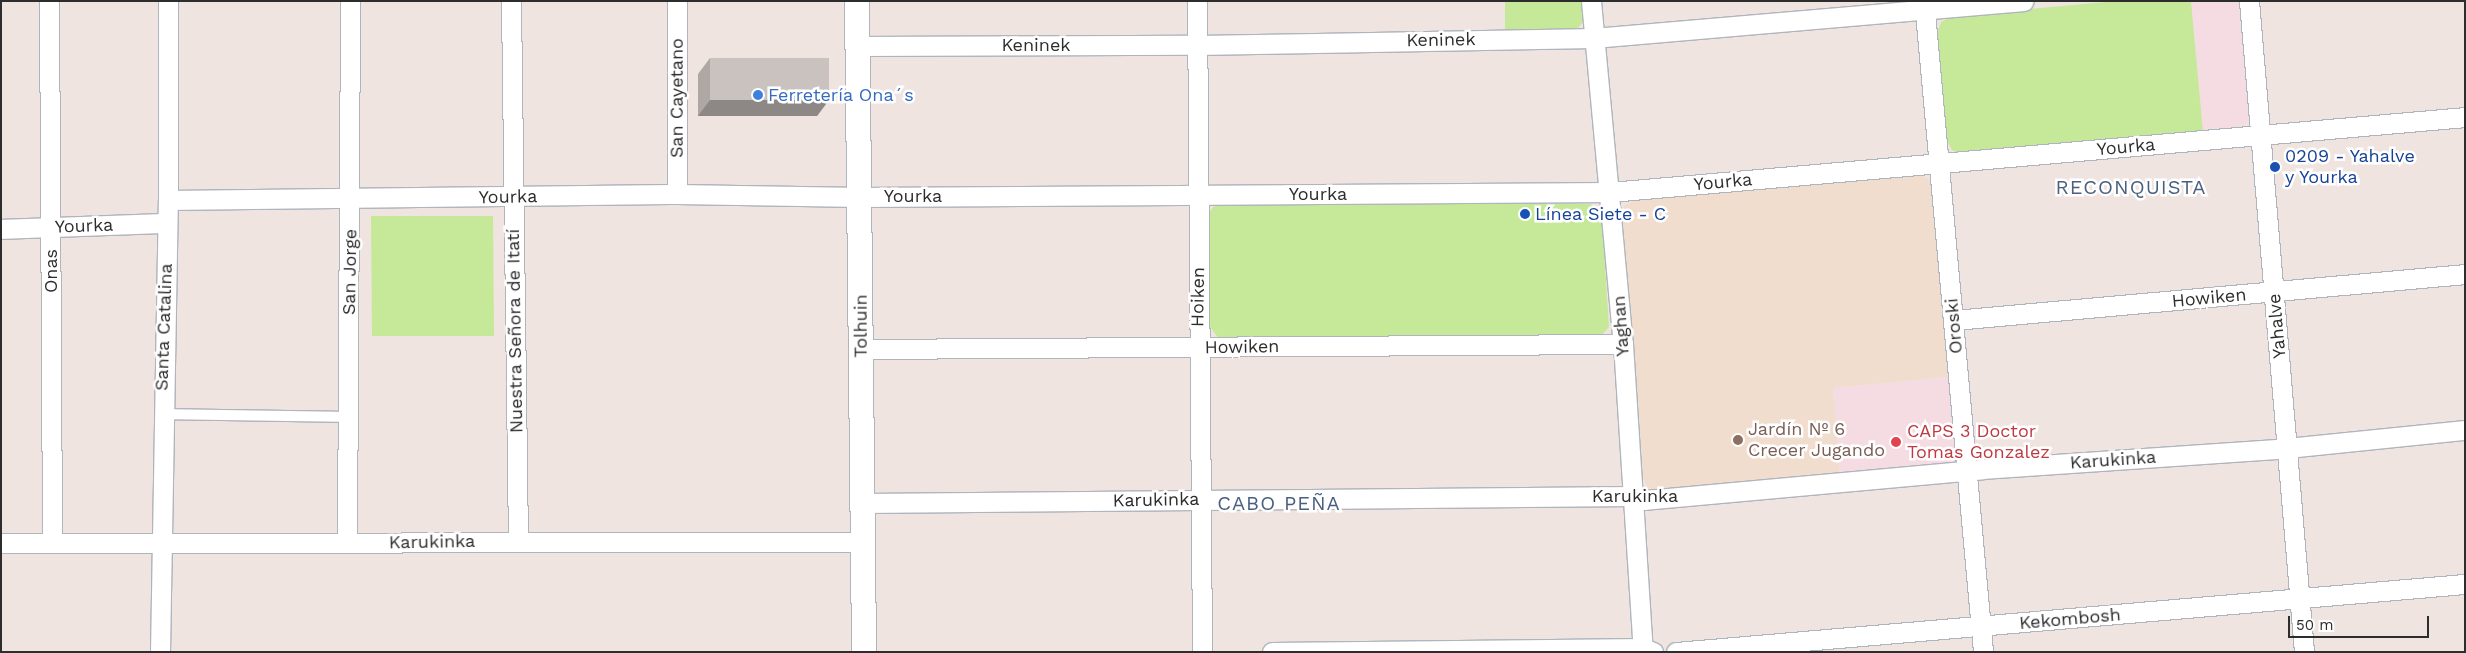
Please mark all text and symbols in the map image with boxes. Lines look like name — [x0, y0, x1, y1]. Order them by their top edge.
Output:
street label: Keninek — [1406, 29, 1476, 51]
street label: Keninek — [1001, 34, 1071, 56]
street label: San Cayetano — [666, 38, 688, 158]
place label: Ferretería Ona´s — [768, 84, 914, 106]
marker: Ferretería Ona´s — [752, 89, 764, 101]
street label: Yourka — [2096, 134, 2156, 160]
place label: 0209 - Yahalve y Yourka — [2285, 146, 2416, 188]
marker: 0209 - Yahalve y Yourka — [2269, 161, 2281, 173]
street label: Yourka — [1693, 169, 1753, 195]
district label: RECONQUISTA — [2054, 175, 2208, 199]
street label: Yourka — [1289, 183, 1347, 205]
street label: Yourka — [884, 185, 942, 207]
street label: Yourka — [479, 186, 537, 208]
place label: Línea Siete - C — [1535, 203, 1666, 225]
marker: Línea Siete - C — [1519, 208, 1531, 220]
street label: Yourka — [54, 214, 114, 238]
street label: Nuestra Señora de Itatí — [502, 228, 528, 434]
street label: San Jorge — [338, 229, 362, 315]
street label: Onas — [40, 249, 62, 293]
street label: Santa Catalina — [151, 263, 177, 391]
street label: Hoiken — [1187, 267, 1209, 327]
street label: Howiken — [2171, 284, 2247, 312]
street label: Yahalve — [2263, 293, 2291, 359]
street label: Tolhuin — [850, 294, 872, 358]
street label: Yaghan — [1608, 295, 1634, 357]
street label: Oroski — [1941, 297, 1967, 355]
street label: Howiken — [1204, 336, 1280, 358]
place label: Jardín Nº 6 Crecer Jugando — [1748, 419, 1886, 462]
place label: CAPS 3 Doctor Tomas Gonzalez — [1907, 421, 2050, 464]
marker: Jardín Nº 6 Crecer Jugando — [1732, 434, 1744, 446]
marker: CAPS 3 Doctor Tomas Gonzalez — [1889, 435, 1903, 449]
street label: Karukinka — [2069, 446, 2157, 474]
street label: Karukinka — [1592, 485, 1678, 507]
street label: Karukinka — [1113, 488, 1199, 512]
district label: CABO PEÑA — [1216, 491, 1342, 515]
street label: Karukinka — [389, 530, 475, 554]
street label: Kekombosh — [2018, 604, 2122, 634]
scale bar — [2291, 606, 2432, 638]
text: 50 m — [2296, 616, 2333, 634]

